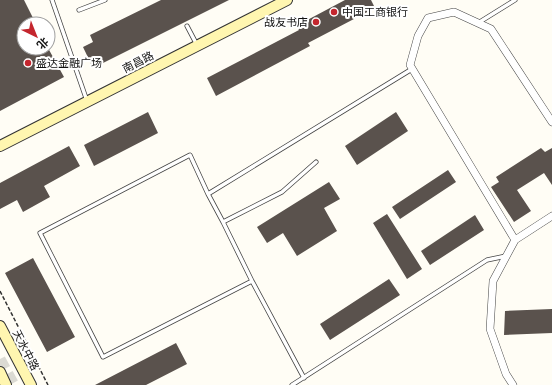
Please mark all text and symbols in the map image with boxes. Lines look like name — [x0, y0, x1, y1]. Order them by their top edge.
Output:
place label: 中国工商银行 — [342, 6, 408, 18]
marker: 中国工商银行 — [329, 7, 339, 17]
north arrow — [16, 16, 56, 56]
place label: 战友书店 — [264, 16, 308, 28]
marker: 战友书店 — [311, 17, 321, 27]
text: 北 — [35, 35, 51, 51]
street label: 南昌路 — [121, 49, 155, 75]
place label: 盛达金融广场 — [36, 57, 102, 69]
marker: 盛达金融广场 — [23, 58, 33, 68]
street label: 天水中路 — [11, 328, 41, 372]

